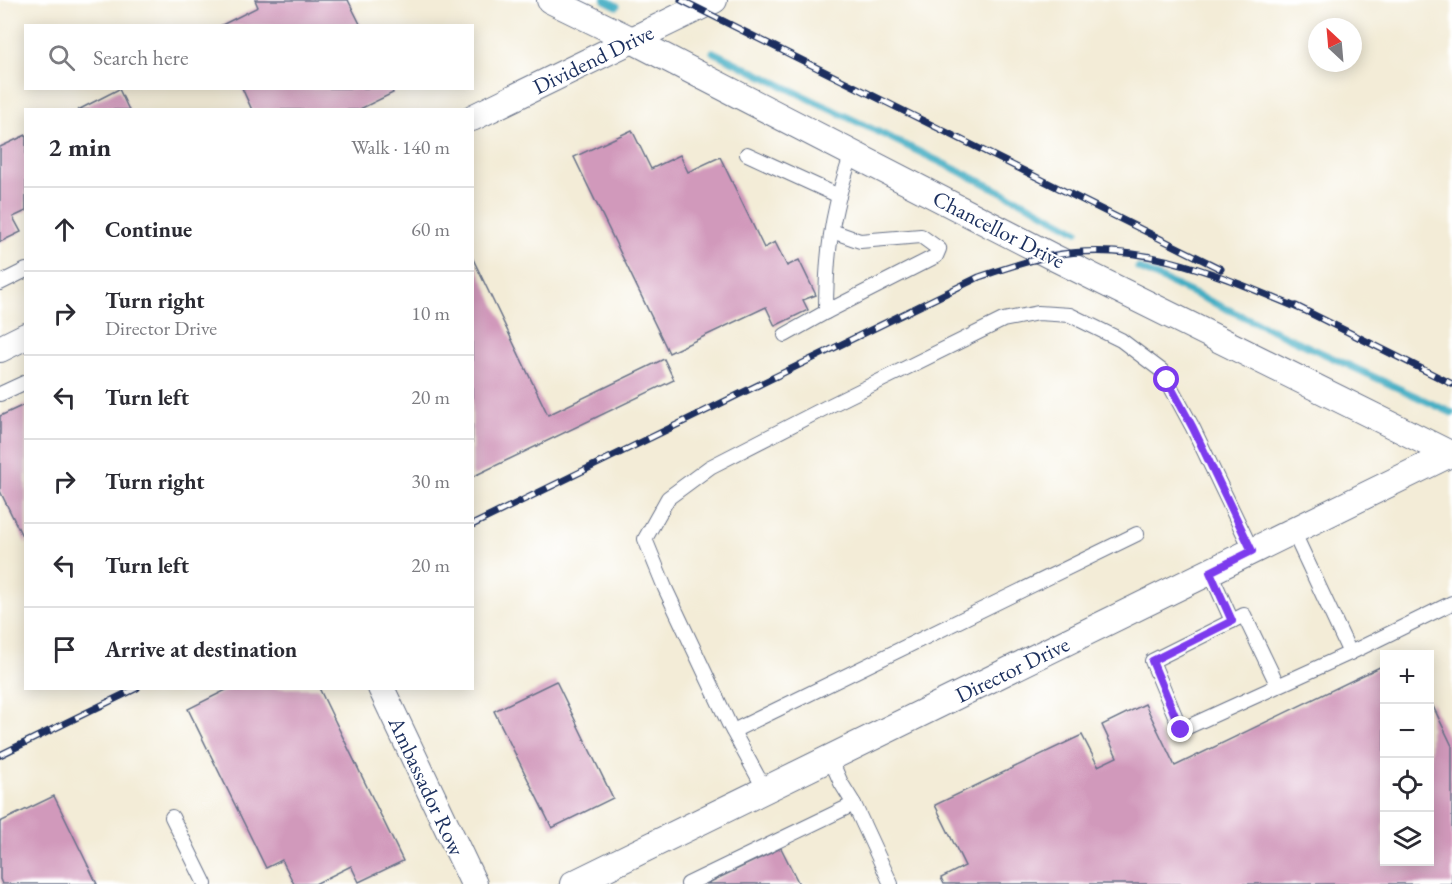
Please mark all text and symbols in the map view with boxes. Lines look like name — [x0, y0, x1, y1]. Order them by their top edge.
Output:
street label: Dividend Drive — [528, 18, 659, 101]
north arrow — [1308, 18, 1362, 72]
search box — [24, 24, 474, 90]
icon: search — [45, 41, 78, 74]
text: Search here — [93, 43, 188, 72]
text: 2 min — [48, 130, 111, 164]
text: Walk · 140 m — [351, 134, 450, 160]
street label: Chancellor Drive — [928, 184, 1070, 275]
icon: ahead — [48, 213, 81, 246]
text: Continue — [105, 215, 192, 244]
text: 60 m — [411, 216, 450, 242]
text: Turn right — [105, 286, 204, 315]
icon: right — [48, 297, 81, 330]
text: 10 m — [411, 300, 450, 326]
text: Director Drive — [105, 315, 217, 341]
route start — [1153, 366, 1179, 392]
icon: left — [48, 381, 81, 414]
text: Turn left — [105, 383, 189, 412]
text: 20 m — [411, 384, 450, 410]
icon: right — [48, 465, 81, 498]
text: Turn right — [105, 467, 204, 496]
text: 30 m — [411, 468, 450, 494]
icon: left — [48, 549, 81, 582]
text: Turn left — [105, 551, 189, 580]
text: 20 m — [411, 552, 450, 578]
street label: Director Drive — [951, 629, 1074, 709]
icon: arrive — [48, 633, 81, 666]
text: Arrive at destination — [105, 635, 297, 664]
map controls — [1380, 650, 1434, 866]
button: + — [1380, 650, 1434, 704]
button: − — [1380, 704, 1434, 758]
street label: Ambassador Row — [381, 711, 472, 861]
route end — [1167, 716, 1193, 742]
button: locate — [1380, 758, 1434, 812]
button: layers — [1380, 812, 1434, 866]

